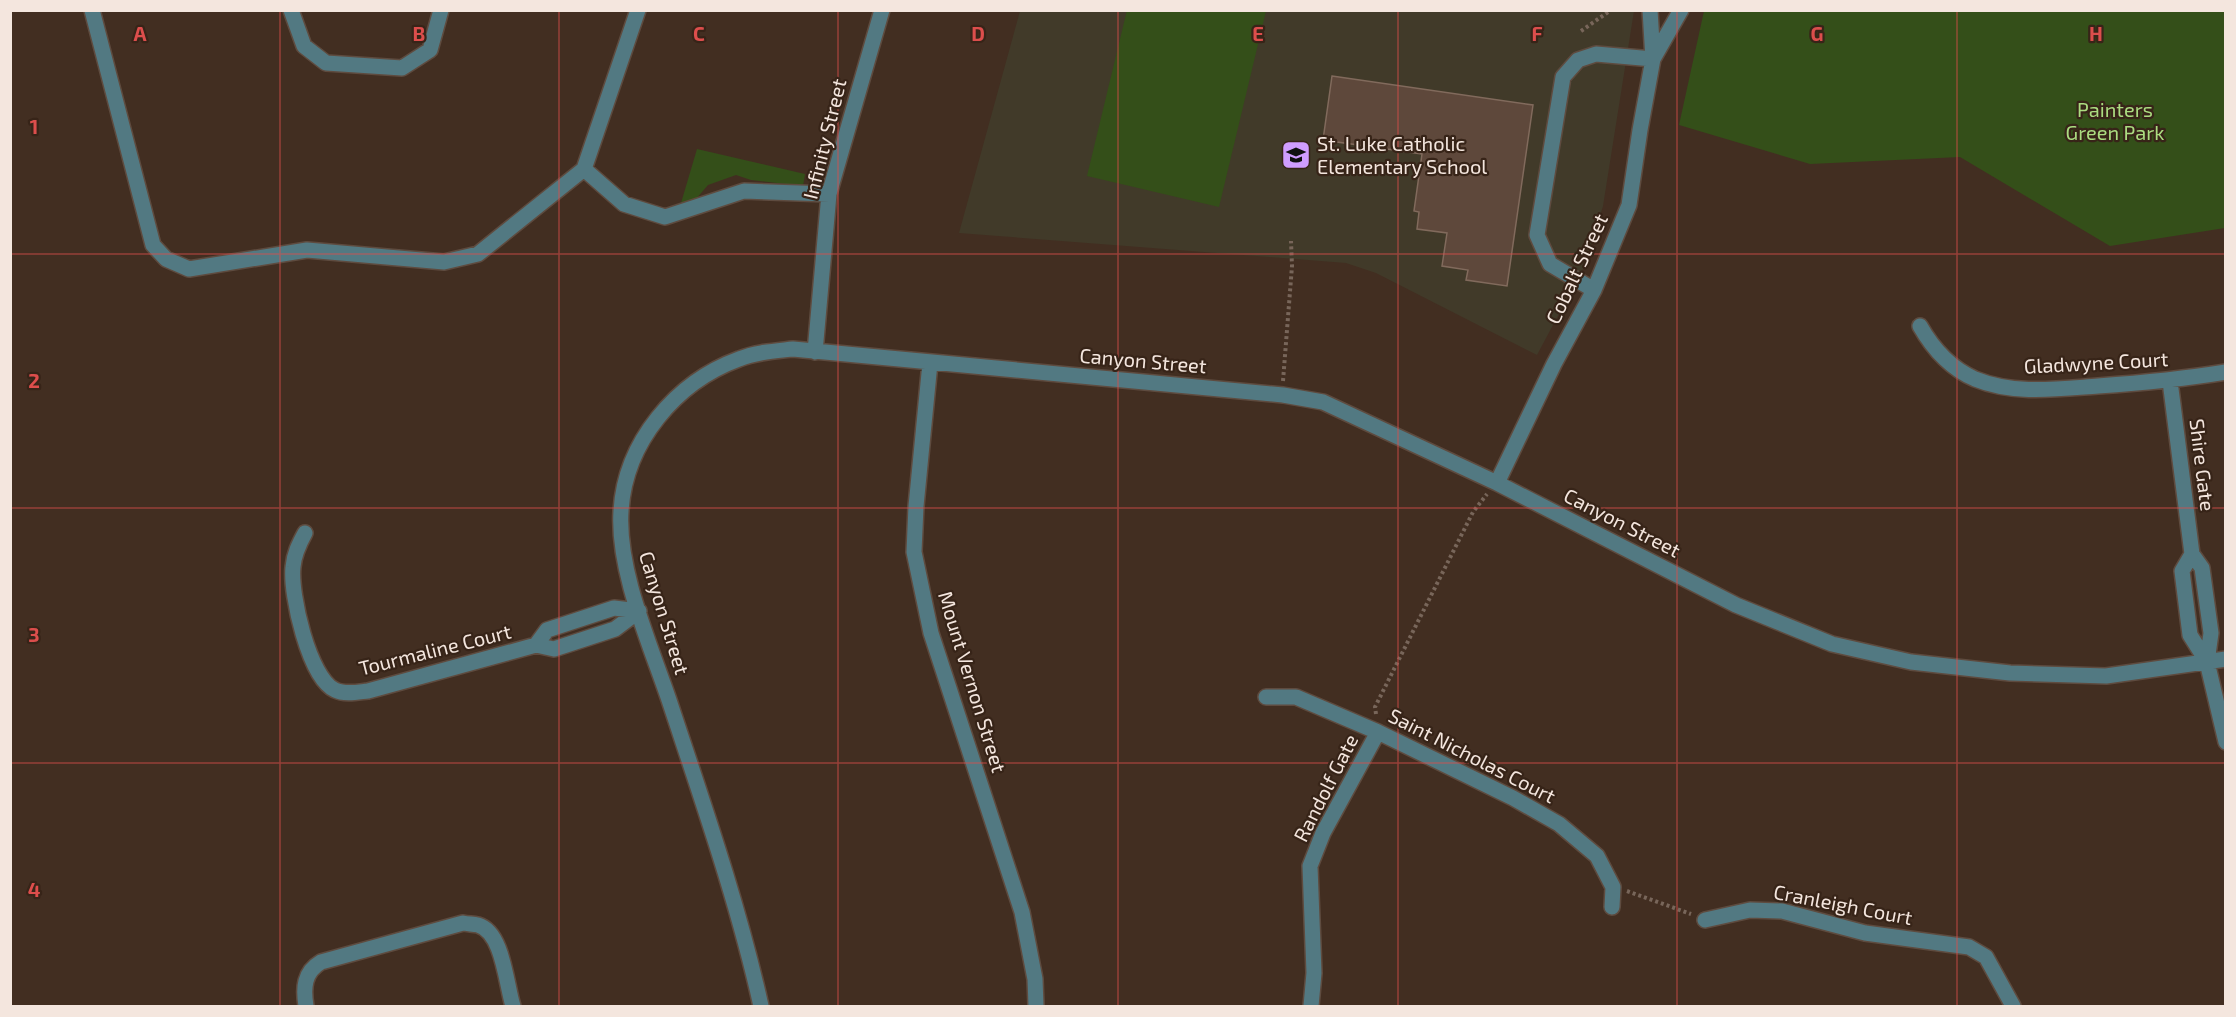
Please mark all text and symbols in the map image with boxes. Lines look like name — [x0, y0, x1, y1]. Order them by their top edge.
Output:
text: A — [133, 21, 147, 45]
text: B — [413, 21, 425, 45]
text: C — [693, 21, 705, 45]
text: D — [971, 21, 985, 45]
text: E — [1252, 21, 1264, 45]
text: F — [1531, 21, 1543, 45]
text: G — [1811, 21, 1823, 45]
text: H — [2089, 21, 2103, 45]
street label: Infinity Street — [797, 76, 851, 202]
park label: Painters Green Park — [2066, 97, 2164, 144]
text: 1 — [30, 114, 38, 138]
place label: St. Luke Catholic Elementary School — [1317, 131, 1487, 178]
school or university icon: St. Luke Catholic Elementary School — [1280, 139, 1312, 171]
street label: Cobalt Street — [1540, 209, 1612, 327]
street label: Canyon Street — [1079, 342, 1208, 378]
street label: Gladwyne Court — [2023, 346, 2169, 378]
text: 2 — [28, 368, 40, 392]
street label: Shire Gate — [2185, 417, 2221, 512]
street label: Canyon Street — [1560, 482, 1685, 562]
street label: Canyon Street — [635, 548, 695, 678]
street label: Mount Vernon Street — [934, 588, 1012, 776]
street label: Tourmaline Court — [356, 618, 514, 680]
text: 3 — [28, 622, 40, 646]
street label: Saint Nicholas Court — [1385, 703, 1560, 808]
street label: Randolf Gate — [1288, 730, 1362, 845]
text: 4 — [28, 877, 41, 901]
street label: Cranleigh Court — [1772, 879, 1915, 929]

